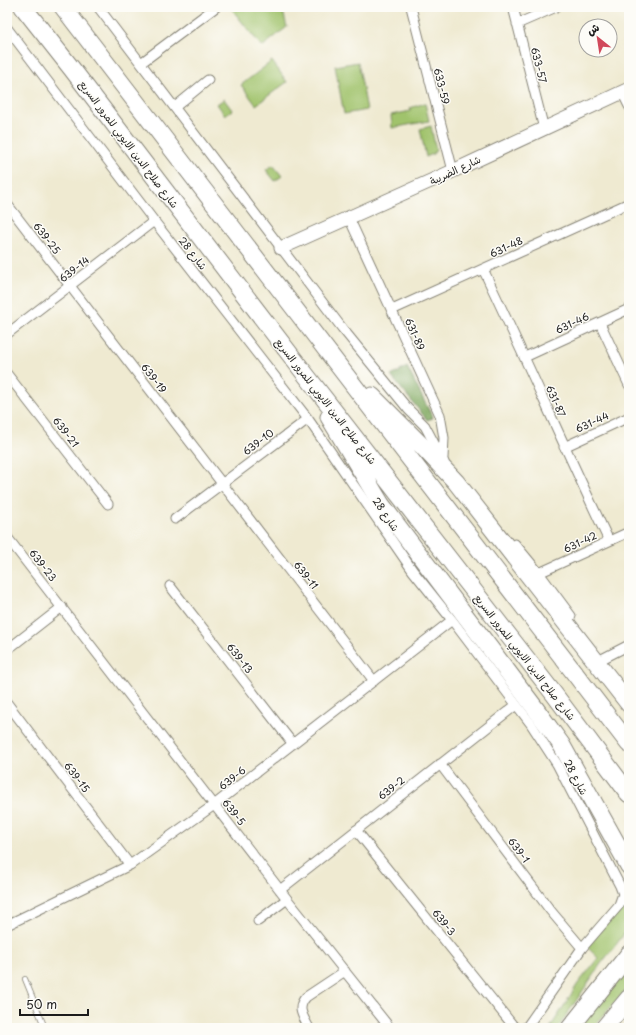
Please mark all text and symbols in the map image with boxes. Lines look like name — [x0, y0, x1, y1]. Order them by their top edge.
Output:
north arrow — [578, 18, 618, 58]
text: ش — [583, 19, 602, 39]
street label: 633-57 — [528, 45, 551, 85]
street label: 633-59 — [431, 66, 454, 106]
street label: شارع صلاح الدين الايوبي للمرور السريع — [74, 77, 183, 213]
street label: شارع الضريبة — [427, 151, 483, 189]
street label: 639-25 — [30, 219, 65, 257]
street label: 631-48 — [487, 232, 525, 261]
street label: شارع 28 — [175, 233, 211, 273]
street label: 639-14 — [55, 252, 92, 285]
street label: 631-46 — [552, 308, 591, 337]
street label: 631-89 — [402, 315, 429, 353]
street label: شارع صلاح الدين الايوبي للمرور السريع — [270, 334, 381, 469]
street label: 639-19 — [138, 360, 171, 396]
street label: 631-87 — [543, 382, 570, 419]
street label: 631-44 — [573, 407, 611, 436]
street label: 639-21 — [50, 413, 83, 450]
street label: 639-10 — [239, 425, 276, 458]
street label: شارع 28 — [369, 494, 403, 535]
street label: 631-42 — [561, 527, 599, 556]
street label: 639-23 — [26, 545, 61, 584]
street label: 639-11 — [291, 557, 322, 592]
street label: شارع صلاح الدين الايوبي للمرور السريع — [469, 590, 580, 725]
street label: 639-13 — [224, 639, 257, 676]
street label: شارع 28 — [560, 756, 592, 798]
street label: 639-15 — [61, 758, 94, 795]
street label: 639-6 — [215, 762, 248, 793]
street label: 639-2 — [374, 772, 407, 803]
street label: 639-5 — [219, 795, 250, 828]
street label: 639-1 — [505, 834, 534, 866]
street label: 639-3 — [429, 905, 460, 938]
scale bar — [20, 991, 88, 1017]
text: 50 m — [26, 995, 57, 1013]

